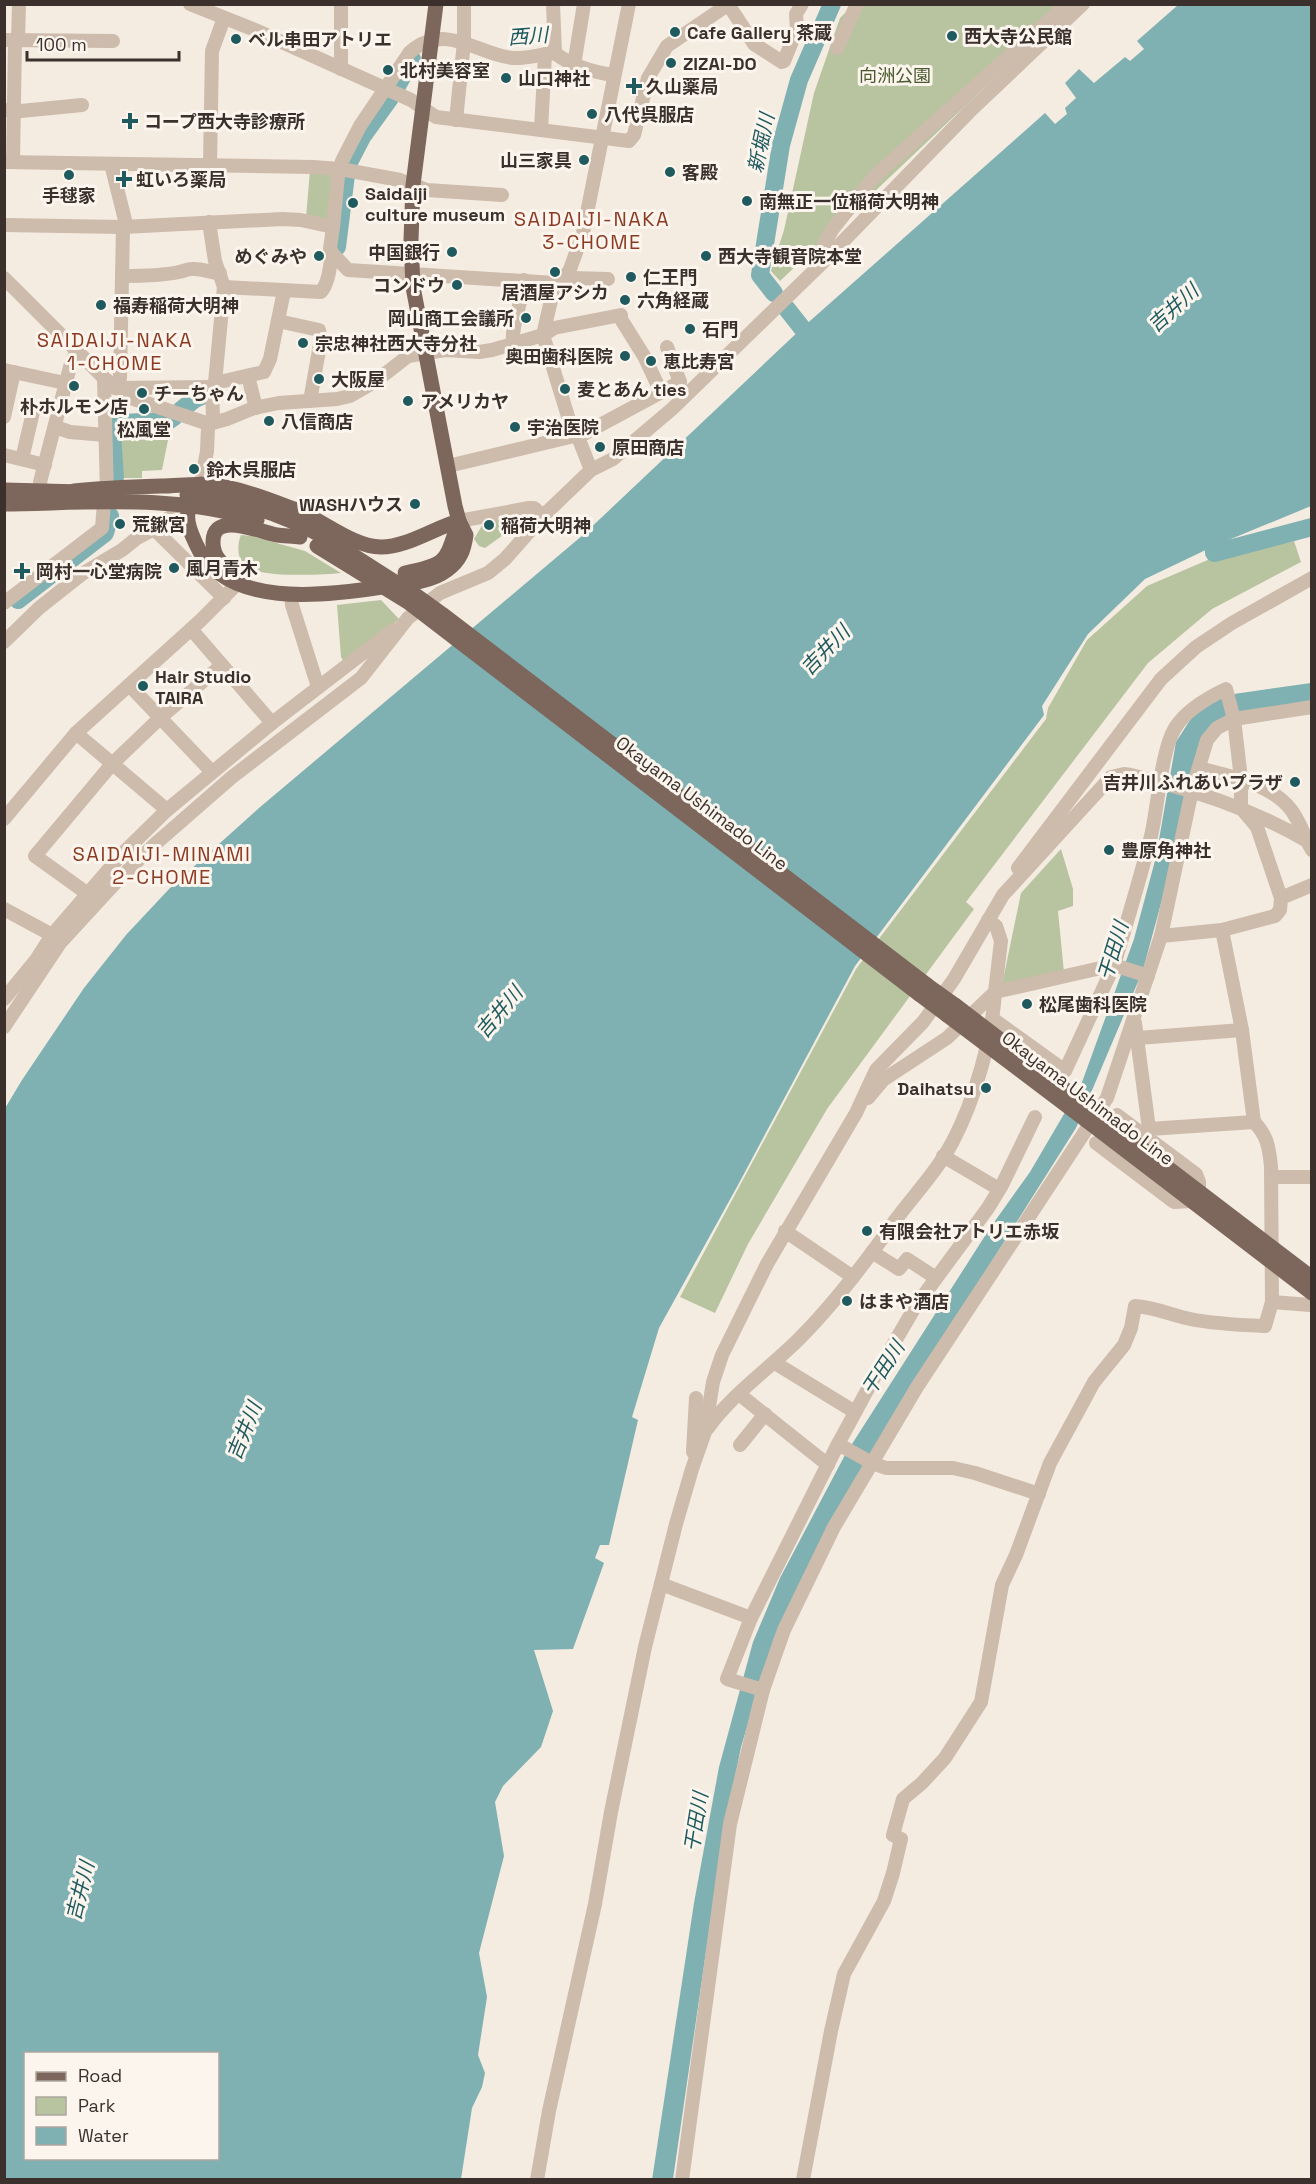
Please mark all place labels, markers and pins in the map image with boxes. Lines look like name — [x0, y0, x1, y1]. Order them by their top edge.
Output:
place label: Cafe Gallery 茶蔵 — [687, 21, 832, 44]
marker: Cafe Gallery 茶蔵 — [668, 25, 682, 39]
place label: 西大寺公民館 — [964, 25, 1072, 48]
place label: ベル串田アトリエ — [248, 28, 392, 51]
marker: 西大寺公民館 — [945, 29, 959, 43]
marker: ベル串田アトリエ — [229, 32, 243, 46]
place label: ZIZAI‐DO — [683, 52, 757, 75]
marker: ZIZAI‐DO — [664, 56, 678, 70]
place label: 北村美容室 — [400, 59, 490, 82]
marker: 北村美容室 — [381, 63, 395, 77]
place label: 山口神社 — [518, 67, 590, 90]
marker: 山口神社 — [499, 71, 513, 85]
place label: 久山薬局 — [646, 75, 718, 98]
marker: 久山薬局 — [627, 79, 641, 93]
place label: 八代呉服店 — [604, 103, 694, 126]
marker: 八代呉服店 — [585, 107, 599, 121]
place label: コープ西大寺診療所 — [144, 110, 305, 133]
marker: コープ西大寺診療所 — [121, 112, 139, 130]
place label: 山三家具 — [500, 149, 572, 172]
marker: 山三家具 — [577, 153, 591, 167]
place label: 客殿 — [682, 161, 718, 184]
marker: 客殿 — [663, 165, 677, 179]
marker: 手毬家 — [62, 168, 76, 182]
place label: 虹いろ薬局 — [136, 168, 226, 191]
marker: 虹いろ薬局 — [117, 172, 131, 186]
place label: Saidaiji culture museum — [365, 182, 505, 226]
place label: 手毬家 — [42, 184, 96, 207]
place label: 南無正一位稲荷大明神 — [759, 190, 939, 213]
marker: 南無正一位稲荷大明神 — [740, 194, 754, 208]
marker: Saidaiji culture museum — [346, 196, 360, 210]
place label: 中国銀行 — [368, 241, 440, 264]
place label: めぐみや — [234, 245, 307, 268]
marker: 中国銀行 — [445, 245, 459, 259]
place label: 西大寺観音院本堂 — [718, 245, 862, 268]
marker: めぐみや — [312, 249, 326, 263]
marker: 西大寺観音院本堂 — [699, 249, 713, 263]
marker: 居酒屋アシカ — [548, 265, 562, 279]
place label: 仁王門 — [643, 266, 697, 289]
marker: 仁王門 — [624, 270, 638, 284]
place label: コンドウ — [373, 274, 445, 297]
marker: コンドウ — [450, 278, 464, 292]
place label: 居酒屋アシカ — [501, 281, 609, 304]
place label: 六角経蔵 — [637, 289, 709, 312]
marker: 六角経蔵 — [618, 293, 632, 307]
place label: 福寿稲荷大明神 — [113, 294, 239, 317]
marker: 福寿稲荷大明神 — [94, 298, 108, 312]
place label: 岡山商工会議所 — [388, 307, 514, 330]
marker: 岡山商工会議所 — [519, 311, 533, 325]
place label: 石門 — [702, 318, 738, 341]
marker: 石門 — [683, 322, 697, 336]
place label: 宗忠神社西大寺分社 — [315, 332, 477, 355]
marker: 宗忠神社西大寺分社 — [296, 336, 310, 350]
place label: 奥田歯科医院 — [505, 345, 613, 368]
marker: 奥田歯科医院 — [618, 349, 632, 363]
place label: 恵比寿宮 — [663, 350, 735, 373]
marker: 恵比寿宮 — [644, 354, 658, 368]
place label: 大阪屋 — [331, 368, 385, 391]
marker: 大阪屋 — [312, 372, 326, 386]
place label: 麦とあん ties — [577, 378, 686, 401]
marker: 朴ホルモン店 — [67, 379, 81, 393]
place label: チーちゃん — [154, 382, 244, 405]
marker: 麦とあん ties — [558, 382, 572, 396]
marker: チーちゃん — [135, 386, 149, 400]
place label: アメリカヤ — [420, 390, 509, 413]
marker: アメリカヤ — [401, 394, 415, 408]
place label: 朴ホルモン店 — [20, 395, 128, 418]
marker: 松風堂 — [137, 402, 151, 416]
place label: 八信商店 — [281, 410, 353, 433]
marker: 八信商店 — [262, 414, 276, 428]
place label: 宇治医院 — [527, 416, 599, 439]
place label: 松風堂 — [117, 418, 171, 441]
marker: 宇治医院 — [508, 420, 522, 434]
place label: 原田商店 — [612, 436, 684, 459]
marker: 原田商店 — [593, 440, 607, 454]
place label: 鈴木呉服店 — [206, 458, 296, 481]
marker: 鈴木呉服店 — [187, 462, 201, 476]
place label: WASHハウス — [299, 493, 403, 516]
marker: WASHハウス — [408, 497, 422, 511]
place label: 荒鍬宮 — [132, 513, 186, 536]
place label: 稲荷大明神 — [501, 514, 591, 537]
marker: 荒鍬宮 — [113, 517, 127, 531]
marker: 稲荷大明神 — [482, 518, 496, 532]
place label: 風月青木 — [186, 557, 258, 580]
place label: 岡村一心堂病院 — [36, 560, 162, 583]
marker: 風月青木 — [167, 561, 181, 575]
marker: 岡村一心堂病院 — [13, 562, 31, 580]
place label: Hair Studio TAIRA — [155, 665, 251, 709]
marker: Hair Studio TAIRA — [136, 679, 150, 693]
place label: 吉井川ふれあいプラザ — [1103, 771, 1283, 794]
marker: 吉井川ふれあいプラザ — [1288, 775, 1302, 789]
place label: 豊原角神社 — [1121, 839, 1211, 862]
marker: 豊原角神社 — [1102, 843, 1116, 857]
place label: 松尾歯科医院 — [1039, 993, 1147, 1016]
marker: 松尾歯科医院 — [1020, 997, 1034, 1011]
place label: Daihatsu — [897, 1077, 974, 1100]
marker: Daihatsu — [979, 1081, 993, 1095]
place label: 有限会社アトリエ赤坂 — [879, 1220, 1060, 1243]
marker: 有限会社アトリエ赤坂 — [860, 1224, 874, 1238]
place label: はまや酒店 — [859, 1290, 949, 1313]
marker: はまや酒店 — [840, 1294, 854, 1308]

